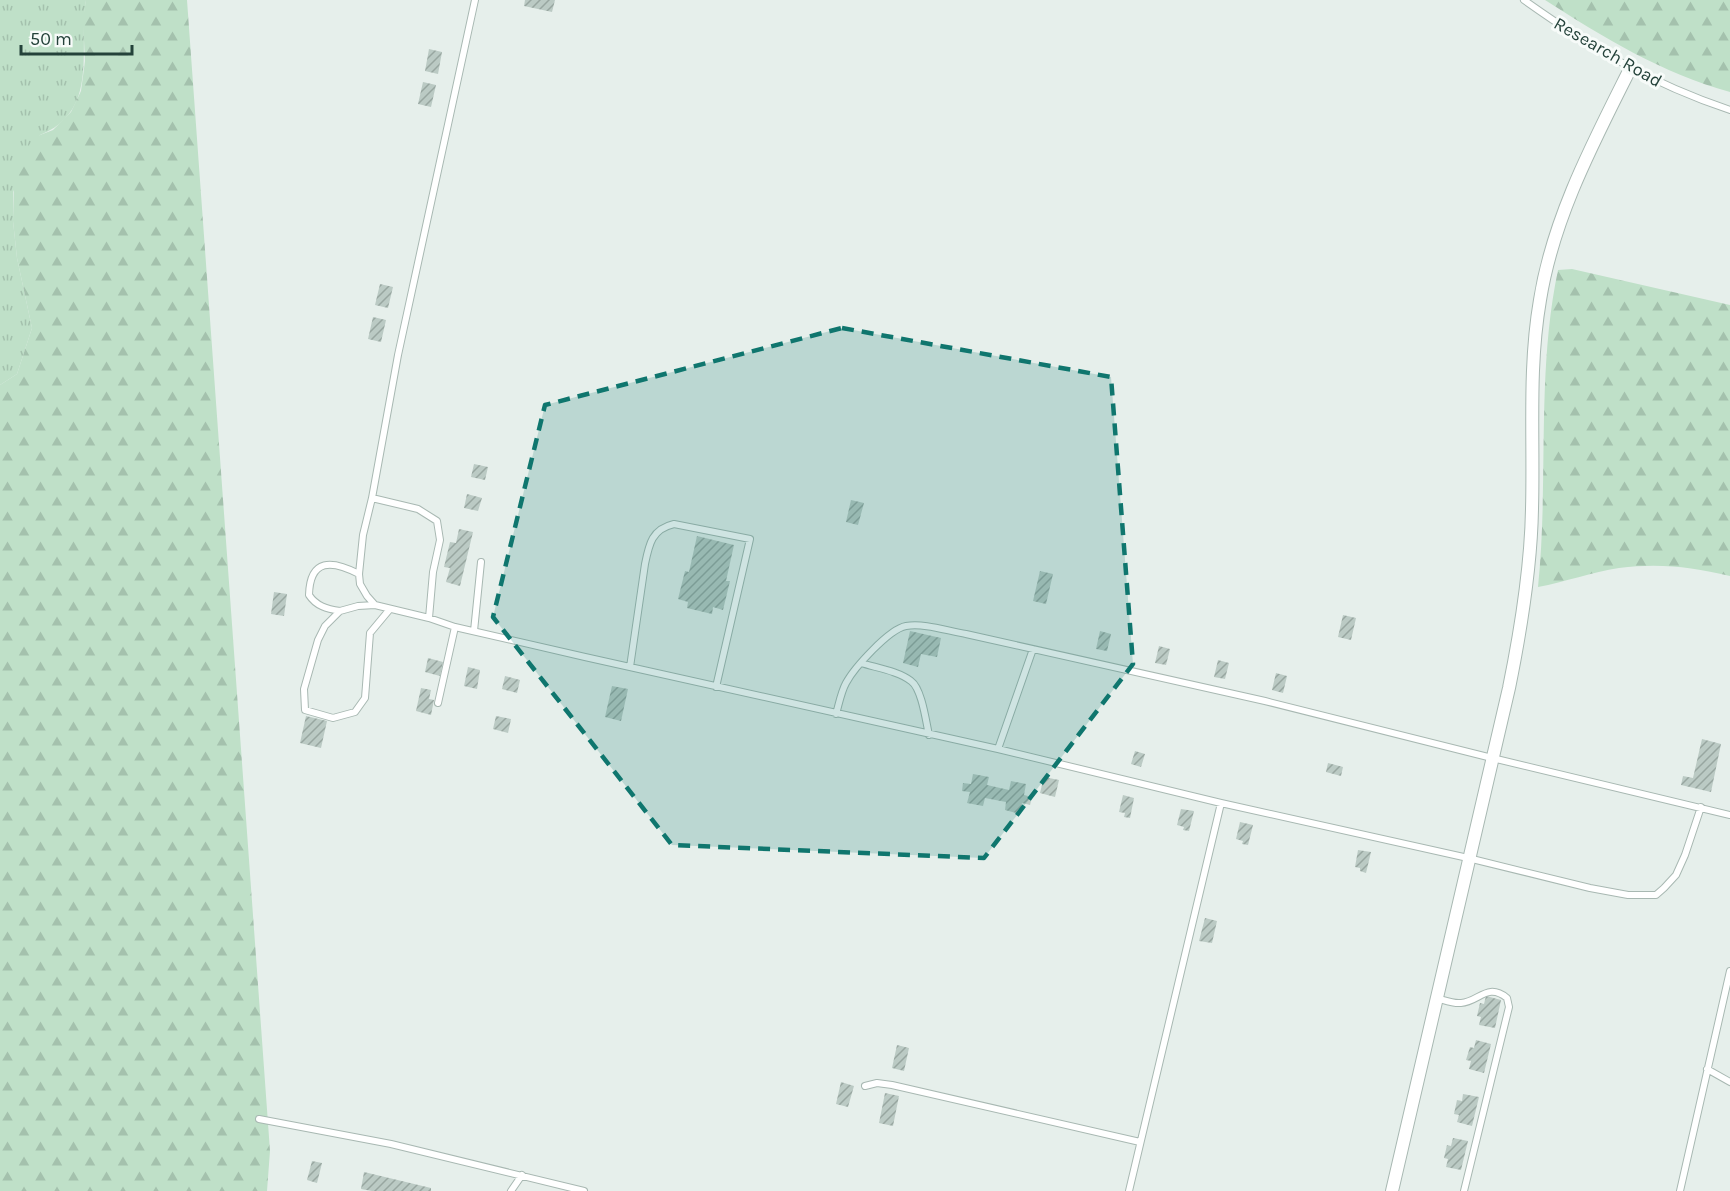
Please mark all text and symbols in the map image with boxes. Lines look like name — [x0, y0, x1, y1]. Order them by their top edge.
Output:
street label: Research Road — [1550, 12, 1666, 92]
scale bar — [21, 18, 132, 56]
text: 50 m — [30, 28, 72, 50]

